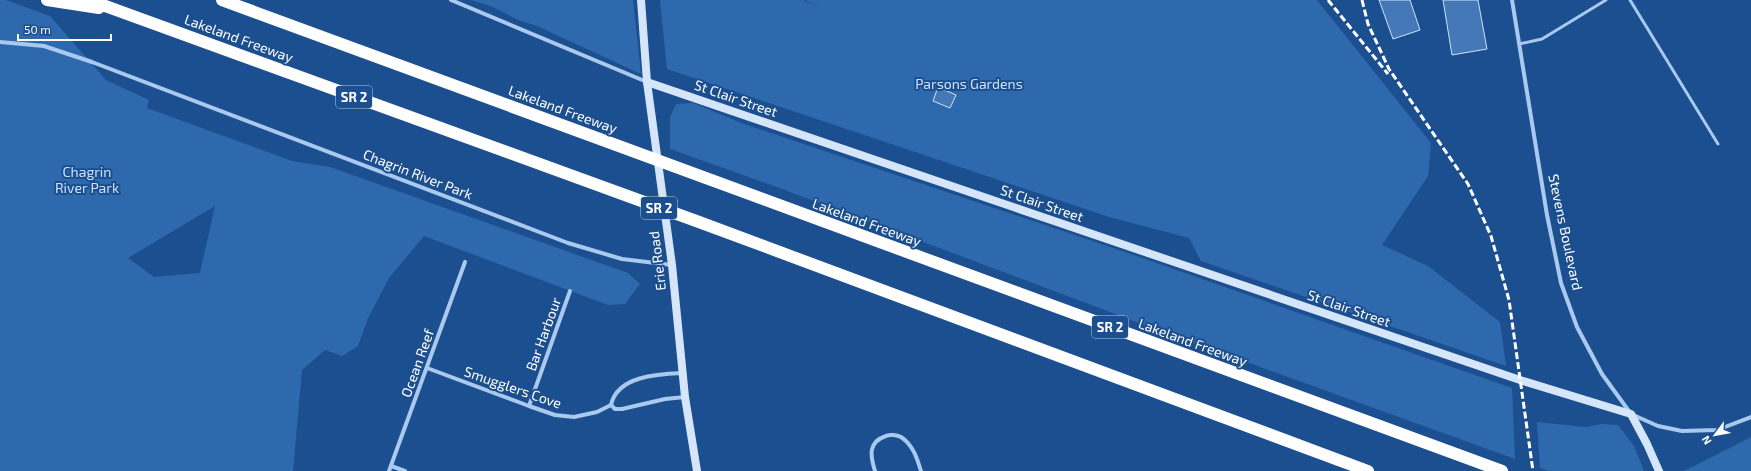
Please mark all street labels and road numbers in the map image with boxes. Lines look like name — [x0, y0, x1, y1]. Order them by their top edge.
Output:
street label: Lakeland Freeway — [182, 10, 296, 66]
street label: St Clair Street — [692, 76, 780, 120]
street label: Lakeland Freeway — [506, 81, 620, 137]
road number: SR 2 — [336, 86, 372, 108]
street label: Chagrin River Park — [361, 145, 475, 203]
street label: Stevens Boulevard — [1545, 172, 1587, 292]
street label: St Clair Street — [998, 181, 1086, 225]
street label: Lakeland Freeway — [810, 194, 924, 250]
road number: SR 2 — [641, 197, 677, 219]
street label: Erie Road — [645, 230, 669, 292]
street label: St Clair Street — [1305, 286, 1393, 330]
street label: Bar Harbour — [522, 295, 564, 373]
street label: Lakeland Freeway — [1136, 314, 1250, 370]
road number: SR 2 — [1092, 316, 1128, 338]
street label: Ocean Reef — [397, 326, 437, 399]
street label: Smugglers Cove — [462, 362, 564, 412]

